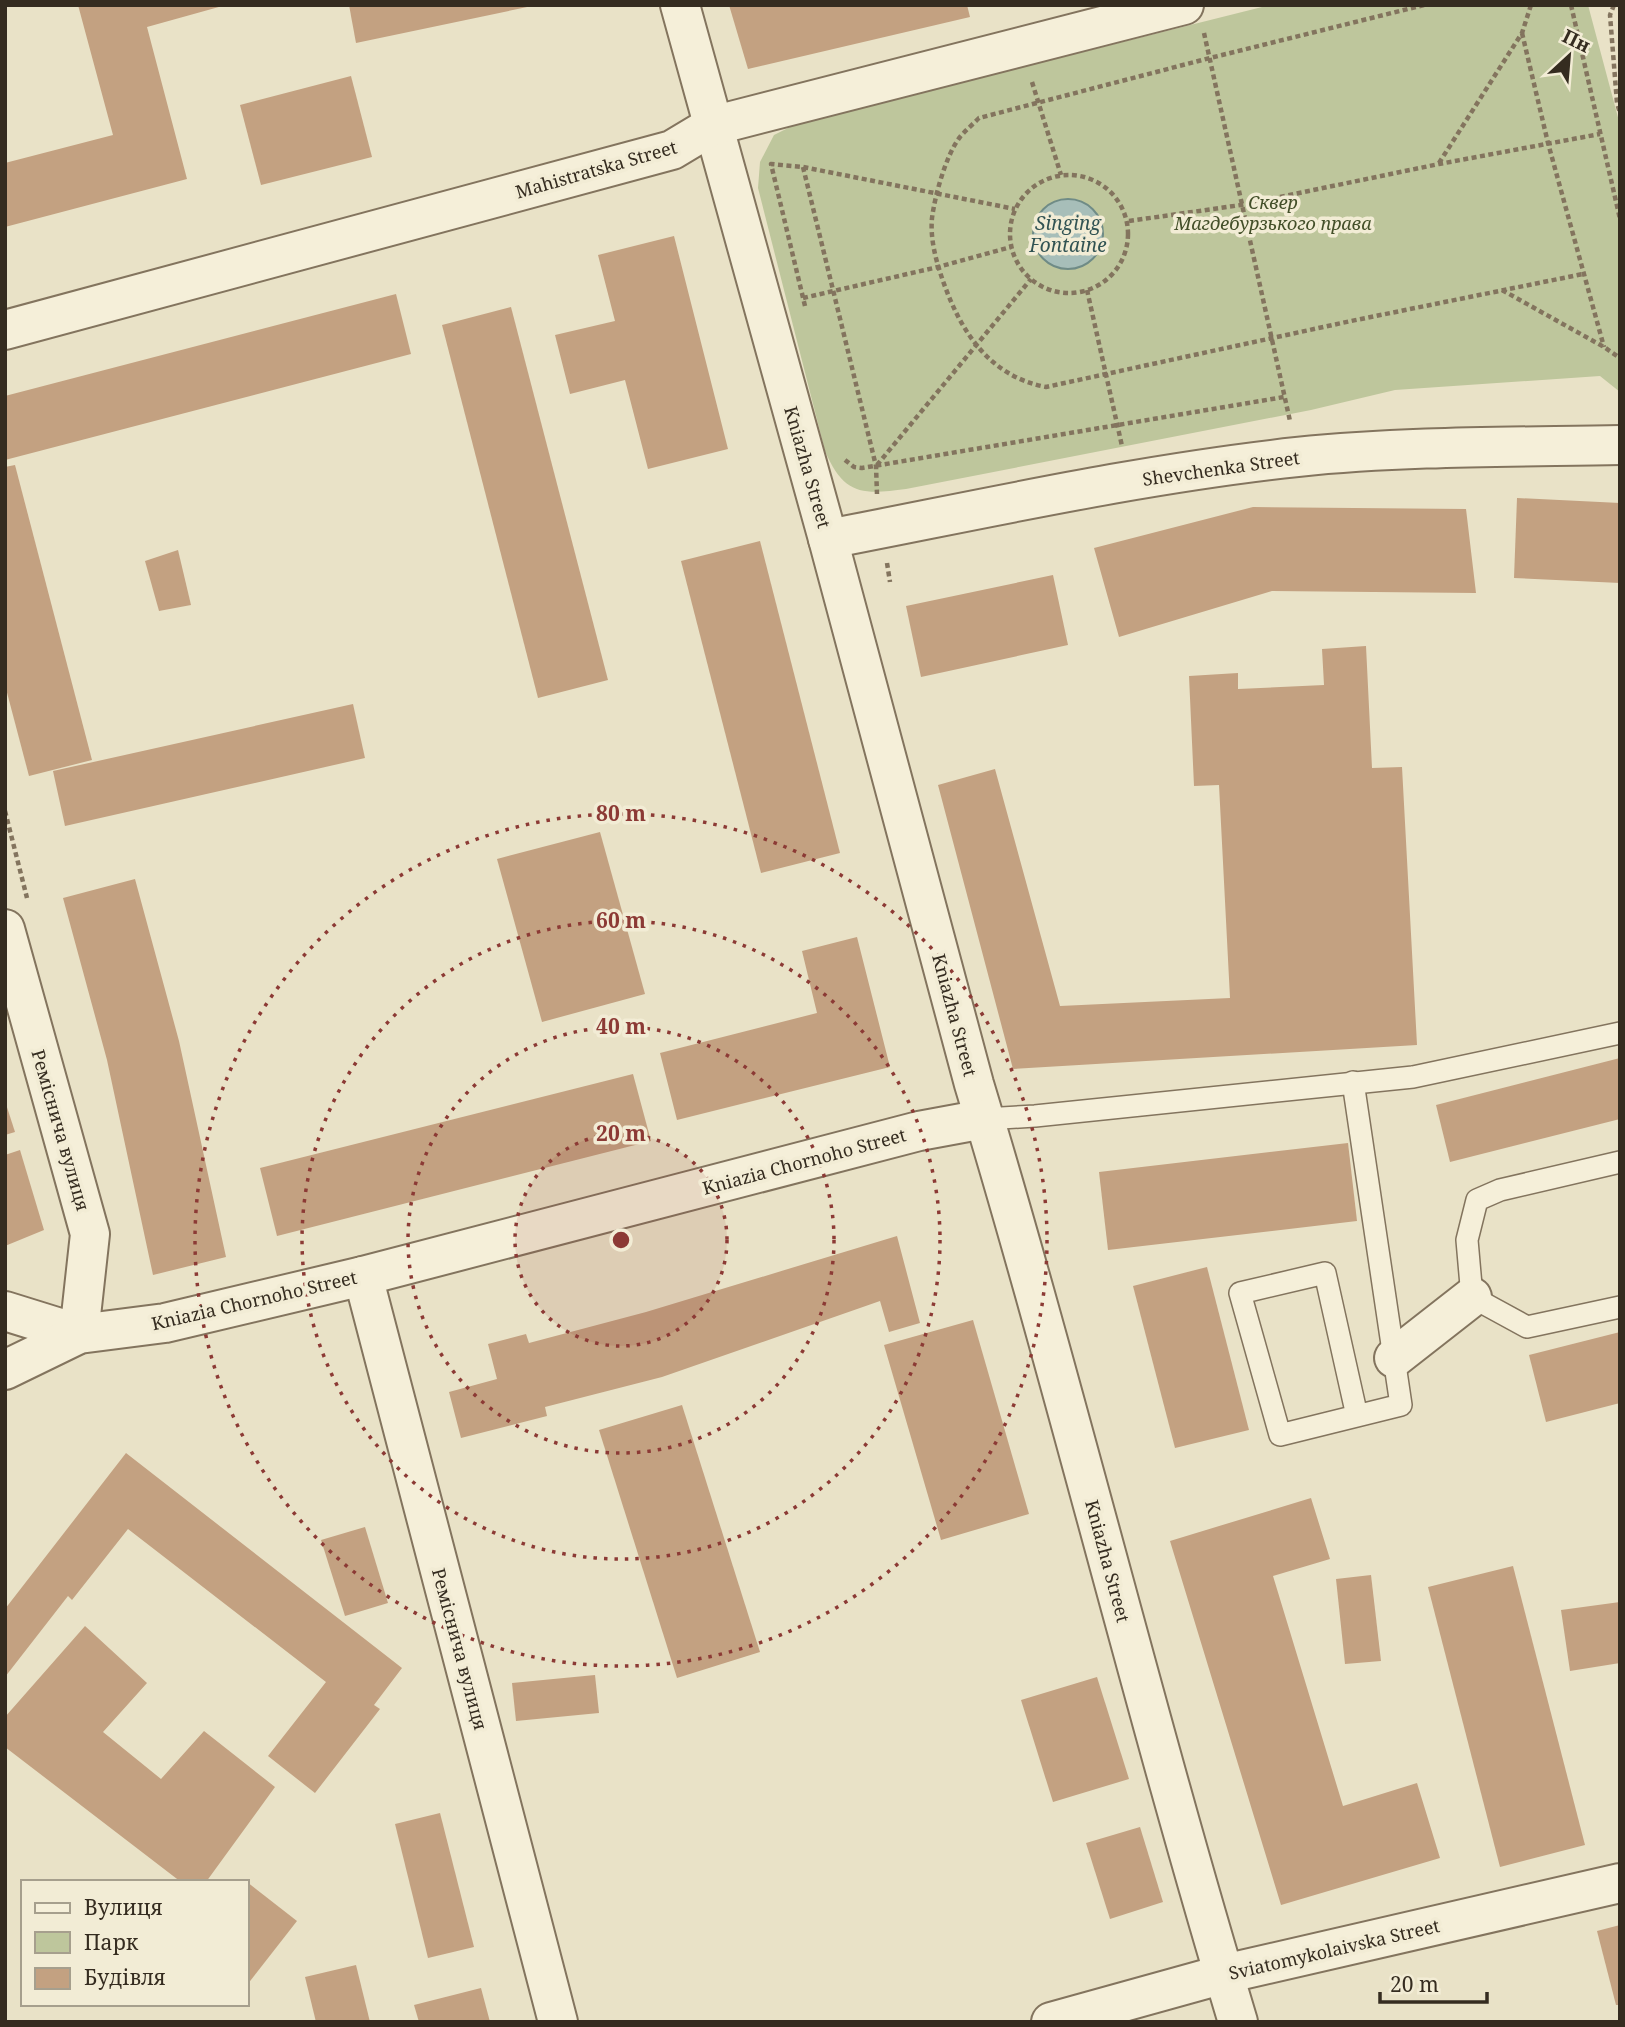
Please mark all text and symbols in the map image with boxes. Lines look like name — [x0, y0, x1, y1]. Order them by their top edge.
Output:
north arrow — [1534, 21, 1604, 91]
text: Пн — [1558, 23, 1595, 59]
street label: Mahistratska Street — [512, 134, 680, 204]
park label: Сквер Магдебурзького права — [1173, 190, 1372, 235]
water label: Singing Fontaine — [1028, 210, 1107, 258]
street label: Kniazha Street — [779, 403, 837, 531]
street label: Shevchenka Street — [1141, 445, 1301, 491]
text: 80 m — [596, 799, 646, 827]
text: 60 m — [596, 906, 646, 934]
street label: Kniazha Street — [927, 951, 983, 1079]
text: 40 m — [596, 1012, 646, 1040]
street label: Реміснича вулиця — [27, 1047, 95, 1213]
text: 20 m — [596, 1119, 646, 1147]
street label: Kniazia Chornoho Street — [700, 1122, 908, 1200]
centre of rings — [609, 1228, 633, 1252]
street label: Kniazia Chornoho Street — [149, 1265, 359, 1335]
street label: Kniazha Street — [1080, 1497, 1136, 1625]
street label: Реміснича вулиця — [427, 1565, 493, 1733]
legend — [21, 1880, 248, 2006]
text: Вулиця — [84, 1893, 163, 1921]
street label: Sviatomykolaivska Street — [1226, 1913, 1442, 1985]
text: Парк — [84, 1928, 139, 1956]
scale bar — [1380, 1960, 1487, 2004]
text: Будівля — [84, 1963, 166, 1991]
text: 20 m — [1390, 1970, 1439, 1998]

